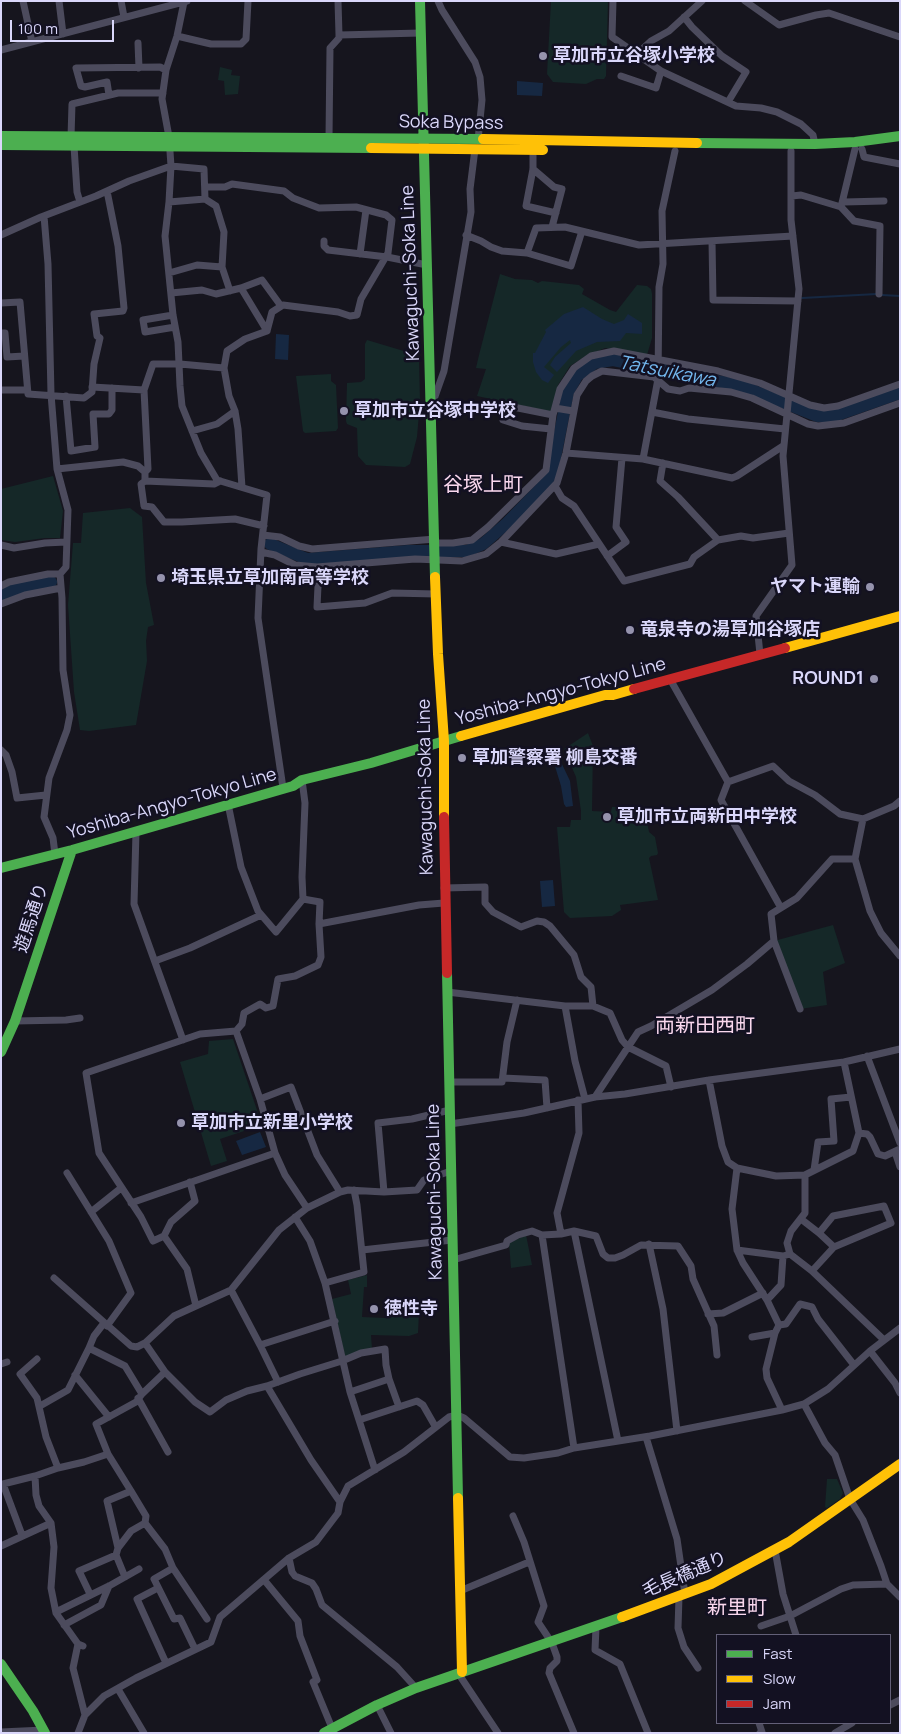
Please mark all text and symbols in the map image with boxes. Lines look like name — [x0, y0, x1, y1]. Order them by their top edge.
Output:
scale bar — [12, 10, 116, 42]
text: 100 m — [18, 18, 58, 39]
place label: 草加市立谷塚小学校 — [553, 45, 715, 67]
marker: 草加市立谷塚小学校 — [537, 50, 549, 62]
street label: Soka Bypass — [399, 111, 503, 135]
street label: Kawaguchi-Soka Line — [397, 185, 425, 361]
water label: Tatsuikawa — [617, 351, 717, 393]
place label: 草加市立谷塚中学校 — [354, 400, 516, 422]
marker: 草加市立谷塚中学校 — [338, 405, 350, 417]
district label: 谷塚上町 — [443, 473, 523, 497]
place label: 埼玉県立草加南高等学校 — [171, 567, 369, 589]
marker: 埼玉県立草加南高等学校 — [155, 572, 167, 584]
place label: ヤマト運輸 — [770, 576, 860, 598]
marker: ヤマト運輸 — [864, 581, 876, 593]
place label: 竜泉寺の湯草加谷塚店 — [640, 619, 820, 641]
marker: 竜泉寺の湯草加谷塚店 — [624, 624, 636, 636]
street label: Yoshiba-Angyo-Tokyo Line — [454, 654, 668, 730]
place label: ROUND1 — [792, 668, 864, 690]
marker: ROUND1 — [868, 673, 880, 685]
street label: Kawaguchi-Soka Line — [414, 699, 438, 875]
place label: 草加警察署 柳島交番 — [472, 747, 638, 769]
marker: 草加警察署 柳島交番 — [456, 752, 468, 764]
street label: Yoshiba-Angyo-Tokyo Line — [65, 764, 279, 844]
place label: 草加市立両新田中学校 — [617, 806, 797, 828]
marker: 草加市立両新田中学校 — [601, 811, 613, 823]
street label: 遊馬通り — [11, 880, 53, 956]
district label: 両新田西町 — [655, 1014, 755, 1038]
street label: Kawaguchi-Soka Line — [423, 1104, 447, 1280]
place label: 草加市立新里小学校 — [191, 1112, 353, 1134]
marker: 草加市立新里小学校 — [175, 1117, 187, 1129]
place label: 徳性寺 — [384, 1298, 438, 1320]
marker: 徳性寺 — [368, 1303, 380, 1315]
street label: 毛長橋通り — [639, 1547, 731, 1603]
district label: 新里町 — [707, 1596, 767, 1620]
legend — [716, 1634, 891, 1724]
text: Fast — [763, 1643, 792, 1664]
text: Slow — [763, 1668, 796, 1689]
text: Jam — [763, 1693, 791, 1714]

